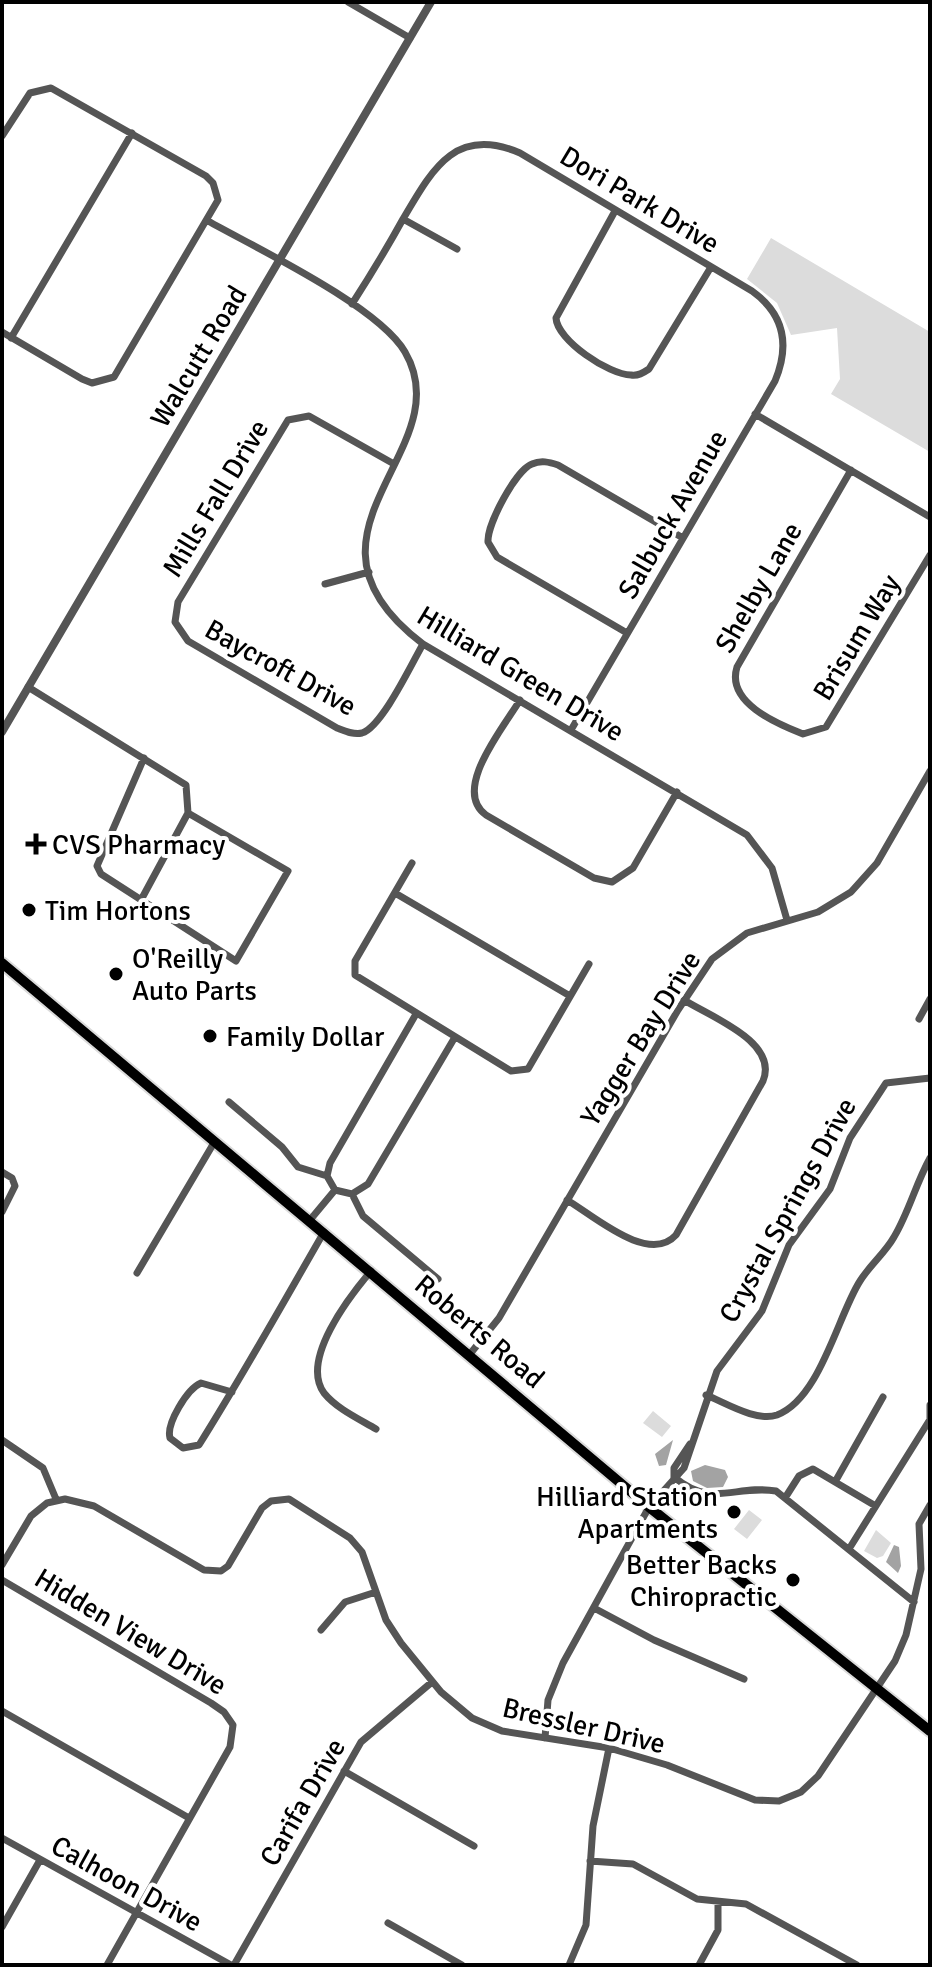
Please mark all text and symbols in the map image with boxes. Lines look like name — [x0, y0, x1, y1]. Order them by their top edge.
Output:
street label: Dori Park Drive — [554, 139, 725, 261]
street label: Walcutt Road — [143, 280, 254, 433]
street label: Mills Fall Drive — [156, 414, 276, 583]
street label: Salbuck Avenue — [611, 424, 735, 605]
street label: Shelby Lane — [708, 516, 810, 659]
street label: Brisum Way — [806, 568, 908, 707]
street label: Hilliard Green Drive — [411, 599, 630, 749]
street label: Baycroft Drive — [199, 612, 362, 723]
place label: CVS Pharmacy — [52, 828, 225, 862]
marker: CVS Pharmacy — [27, 835, 45, 853]
place label: Tim Hortons — [45, 894, 191, 928]
marker: Tim Hortons — [20, 901, 38, 919]
place label: O'Reilly Auto Parts — [132, 942, 257, 1008]
street label: Yagger Bay Drive — [574, 945, 708, 1132]
marker: O'Reilly Auto Parts — [107, 965, 125, 983]
place label: Family Dollar — [226, 1020, 385, 1054]
marker: Family Dollar — [201, 1027, 219, 1045]
street label: Crystal Springs Drive — [712, 1092, 864, 1329]
street label: Roberts Road — [408, 1268, 551, 1396]
place label: Hilliard Station Apartments — [536, 1480, 718, 1546]
marker: Hilliard Station Apartments — [725, 1503, 743, 1521]
place label: Better Backs Chiropractic — [626, 1548, 777, 1614]
street label: Hidden View Drive — [28, 1561, 233, 1703]
marker: Better Backs Chiropractic — [784, 1571, 802, 1589]
street label: Bressler Drive — [499, 1691, 668, 1761]
street label: Carifa Drive — [253, 1733, 353, 1872]
street label: Calhoon Drive — [45, 1828, 208, 1939]

